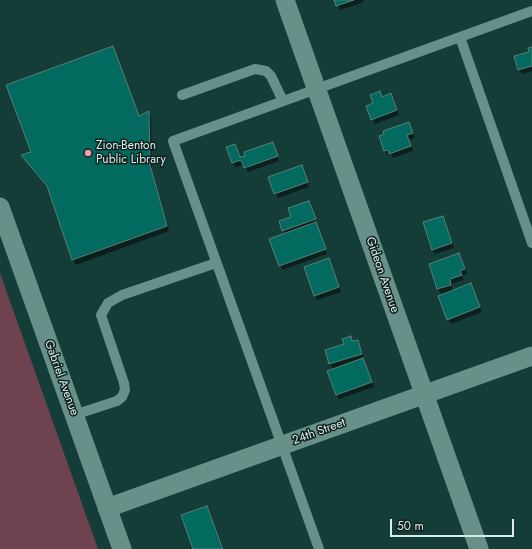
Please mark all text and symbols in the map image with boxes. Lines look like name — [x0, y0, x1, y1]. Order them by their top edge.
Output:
place label: Zion-Benton Public Library — [96, 139, 166, 167]
marker: Zion-Benton Public Library — [83, 148, 93, 158]
street label: Gideon Avenue — [362, 235, 402, 315]
street label: Gabriel Avenue — [41, 338, 81, 418]
street label: 24th Street — [291, 416, 347, 448]
scale bar — [392, 511, 516, 537]
text: 50 m — [397, 517, 424, 535]

